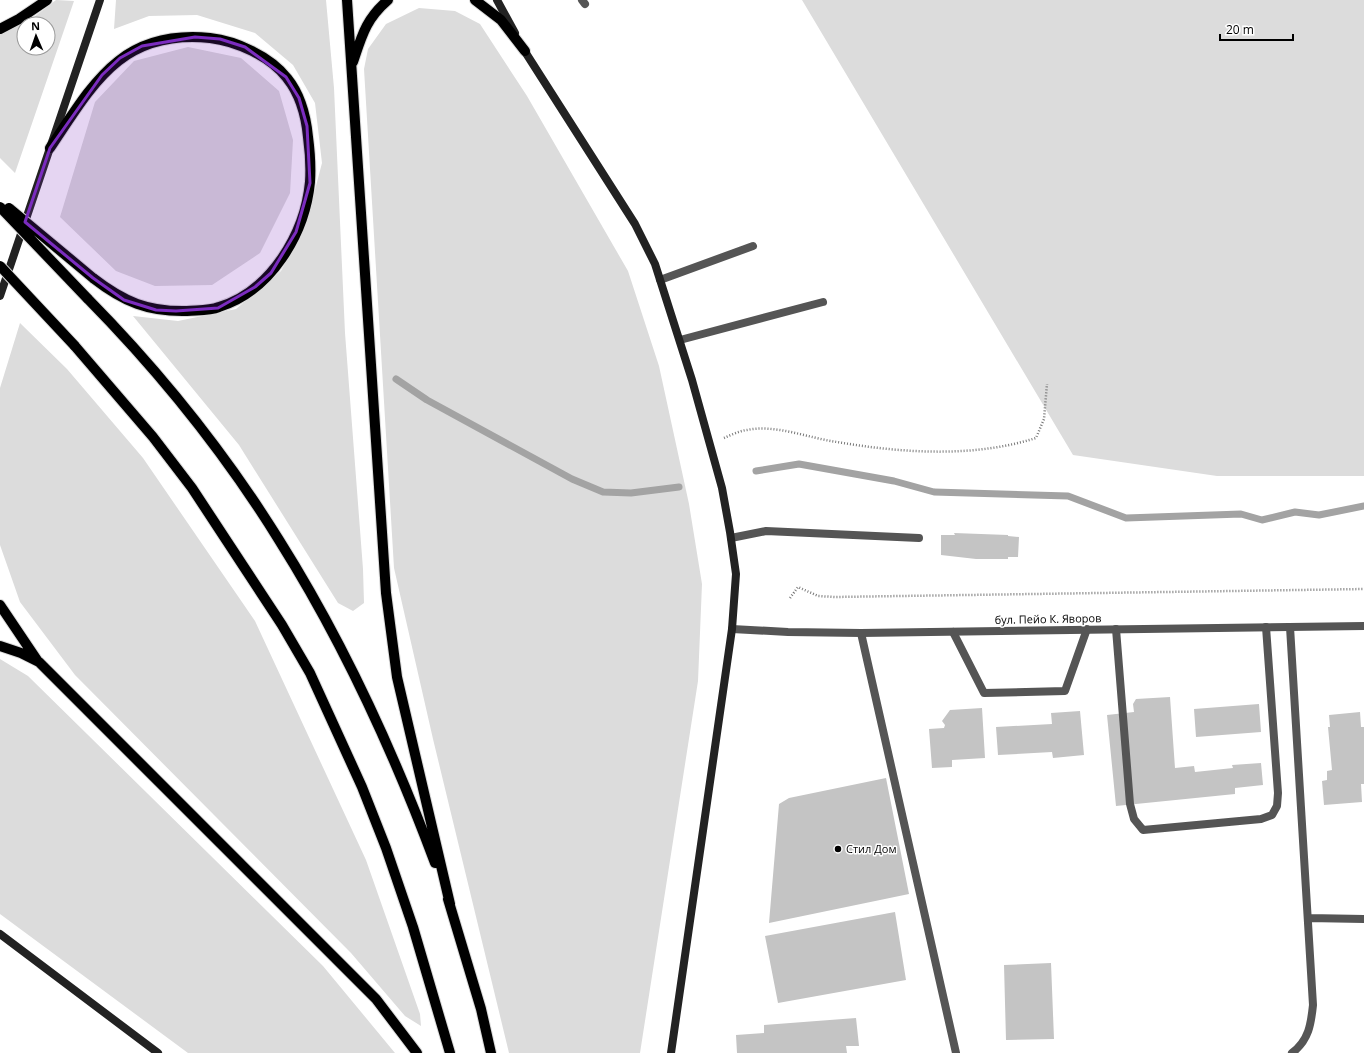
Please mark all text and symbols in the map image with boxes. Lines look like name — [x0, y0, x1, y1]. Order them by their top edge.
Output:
north arrow — [16, 16, 56, 56]
scale bar — [1220, 16, 1293, 42]
text: N — [31, 18, 40, 33]
text: 20 m — [1226, 21, 1254, 38]
street label: бул. Пейо К. Яворов — [994, 610, 1101, 627]
place label: Стил Дом — [846, 841, 896, 856]
marker: Стил Дом — [833, 844, 843, 854]

